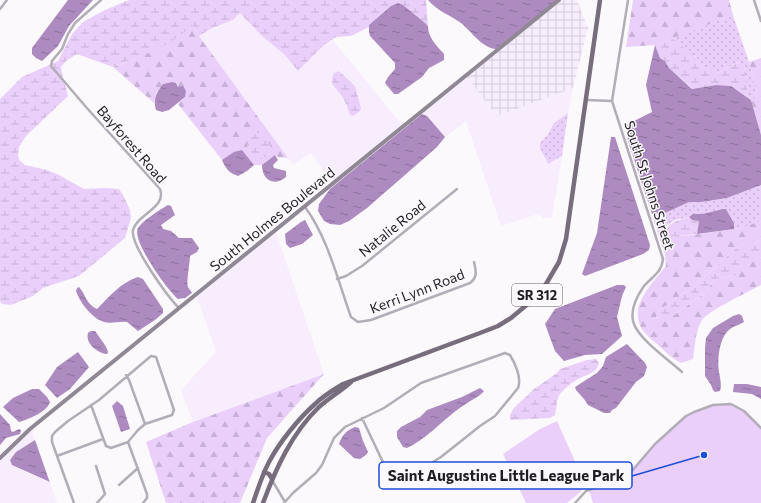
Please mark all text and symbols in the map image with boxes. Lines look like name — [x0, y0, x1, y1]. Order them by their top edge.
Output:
street label: Bayforest Road — [94, 102, 170, 186]
street label: South St Johns Street — [621, 118, 679, 252]
street label: South Holmes Boulevard — [206, 163, 338, 275]
street label: Natalie Road — [355, 196, 429, 260]
street label: Kerri Lynn Road — [367, 265, 467, 317]
road number: SR 312 — [512, 284, 562, 306]
callout: Saint Augustine Little League Park — [379, 462, 632, 489]
text: Saint Augustine Little League Park — [388, 466, 625, 484]

